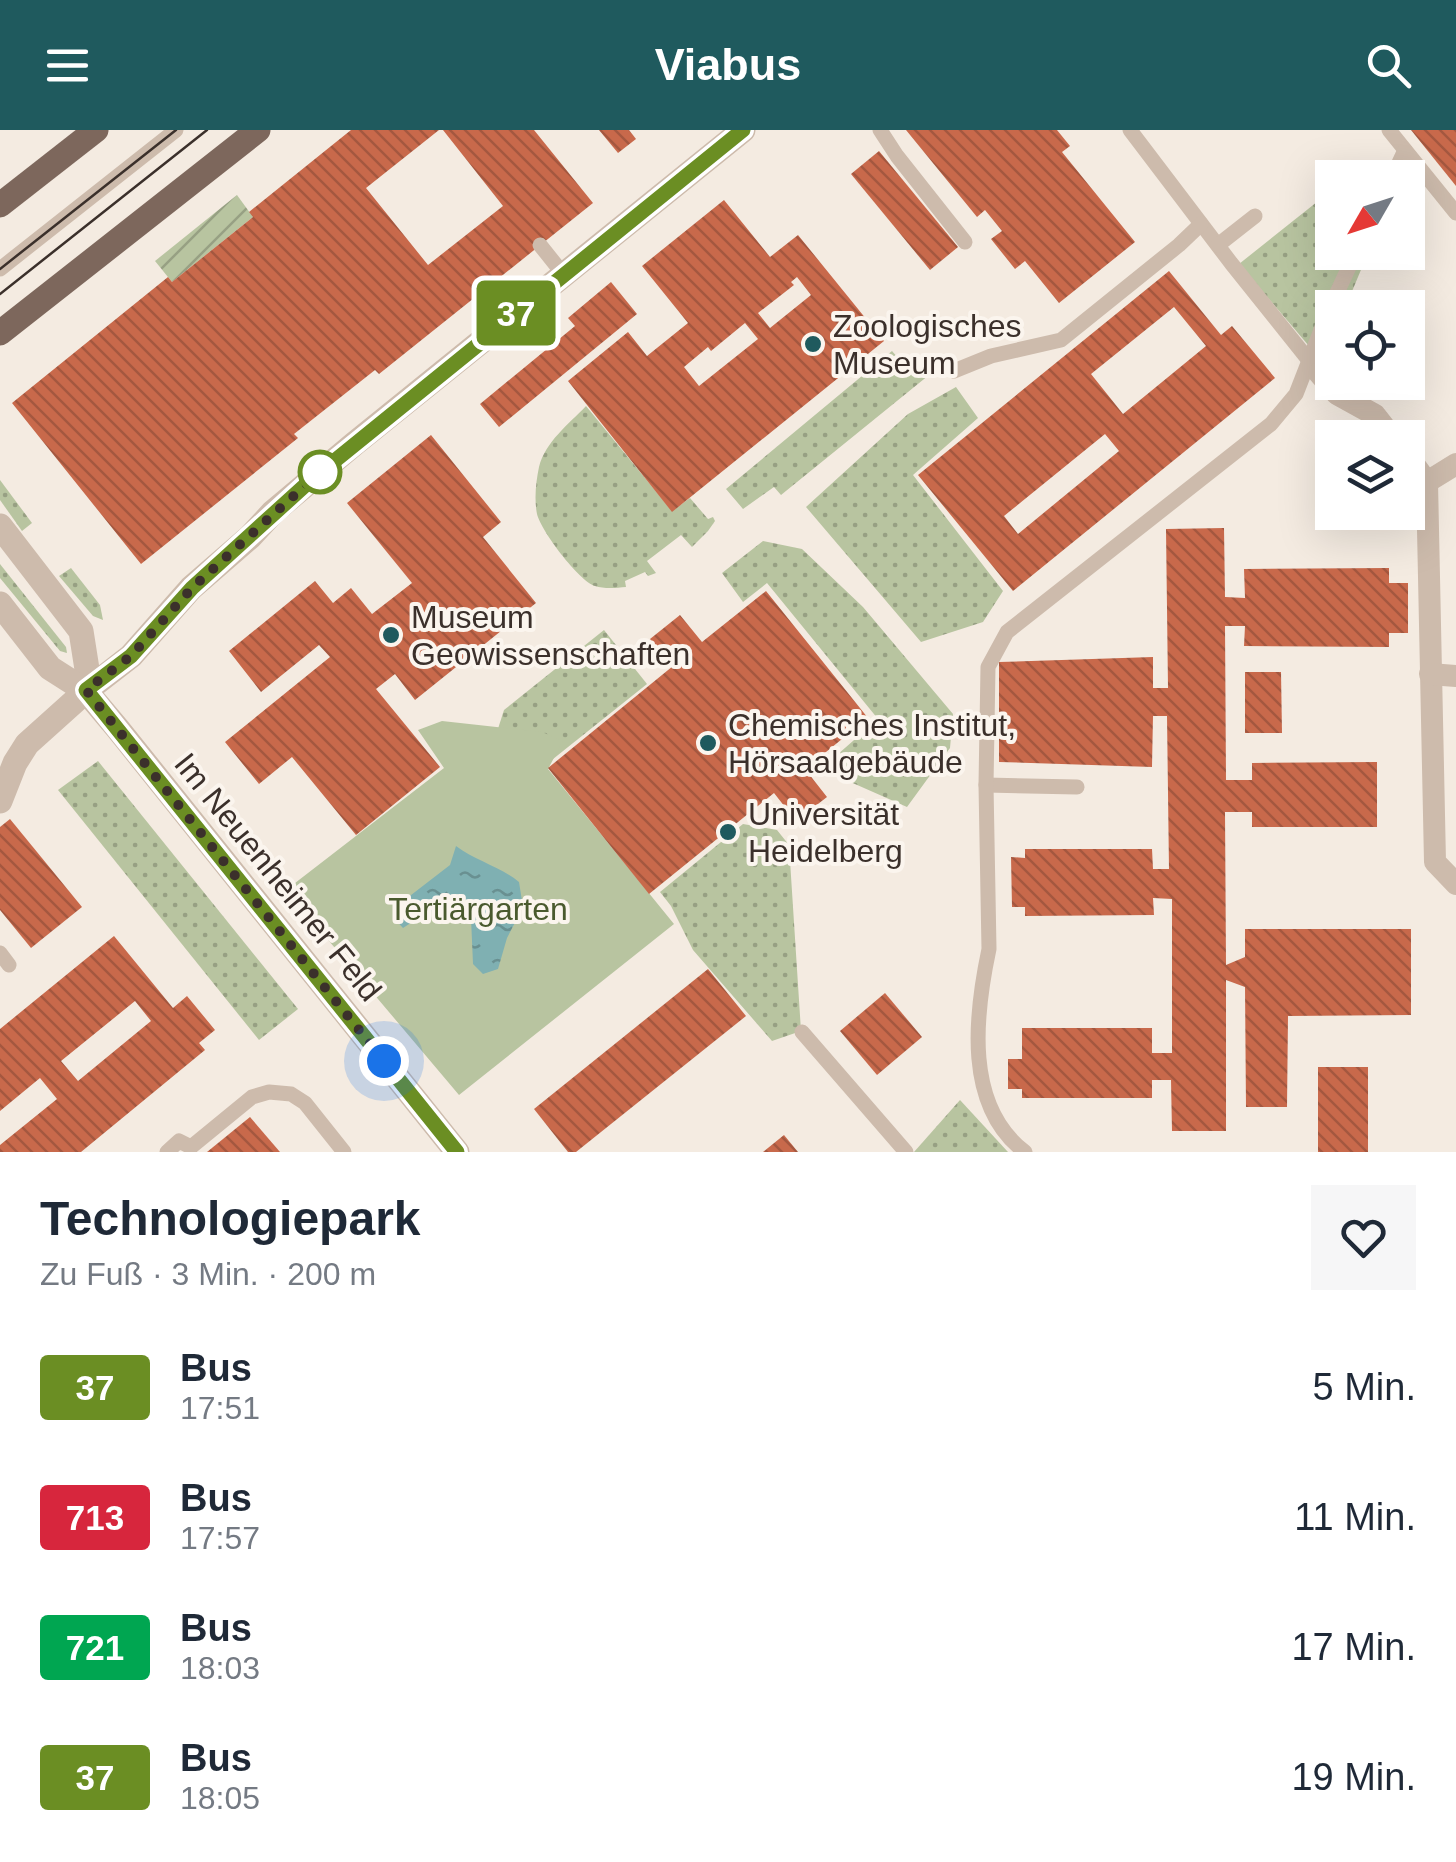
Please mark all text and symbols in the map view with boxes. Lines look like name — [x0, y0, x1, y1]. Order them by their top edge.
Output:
icon: menu — [40, 38, 95, 93]
icon: search — [1361, 38, 1416, 93]
text: Viabus — [655, 39, 801, 90]
north arrow — [1315, 160, 1425, 270]
map controls — [1315, 160, 1425, 530]
line badge: 37 — [471, 280, 561, 346]
button: locate — [1315, 290, 1425, 400]
text: 37 — [497, 294, 535, 333]
place label: Zoologisches Museum — [833, 308, 1022, 381]
marker: Zoologisches Museum — [802, 333, 824, 355]
button: layers — [1315, 420, 1425, 530]
unlabelled marker — [299, 451, 341, 493]
place label: Museum Geowissenschaften — [411, 599, 690, 672]
marker: Museum Geowissenschaften — [380, 624, 402, 646]
place label: Chemisches Institut, Hörsaalgebäude — [728, 707, 1016, 780]
marker: Chemisches Institut, Hörsaalgebäude — [697, 732, 719, 754]
street label: Im Neuenheimer Feld — [167, 746, 389, 1008]
place label: Universität Heidelberg — [748, 796, 903, 869]
marker: Universität Heidelberg — [717, 821, 739, 843]
park label: Tertiärgarten — [388, 891, 568, 927]
your location — [359, 1036, 409, 1086]
button: heart — [1311, 1185, 1416, 1290]
text: Technologiepark — [40, 1192, 421, 1245]
text: Zu Fuß · 3 Min. · 200 m — [40, 1256, 376, 1292]
text: Bus — [180, 1347, 252, 1389]
text: 5 Min. — [1313, 1366, 1416, 1408]
text: 37 — [76, 1368, 114, 1407]
text: 17:51 — [180, 1390, 260, 1426]
text: Bus — [180, 1477, 252, 1519]
text: 11 Min. — [1294, 1496, 1416, 1538]
text: 713 — [66, 1498, 124, 1537]
text: 17:57 — [180, 1520, 260, 1556]
text: Bus — [180, 1607, 252, 1649]
text: 17 Min. — [1291, 1626, 1416, 1668]
text: 721 — [66, 1628, 124, 1667]
text: 18:03 — [180, 1650, 260, 1686]
text: Bus — [180, 1737, 252, 1779]
text: 19 Min. — [1291, 1756, 1416, 1798]
text: 37 — [76, 1758, 114, 1797]
text: 18:05 — [180, 1780, 260, 1816]

